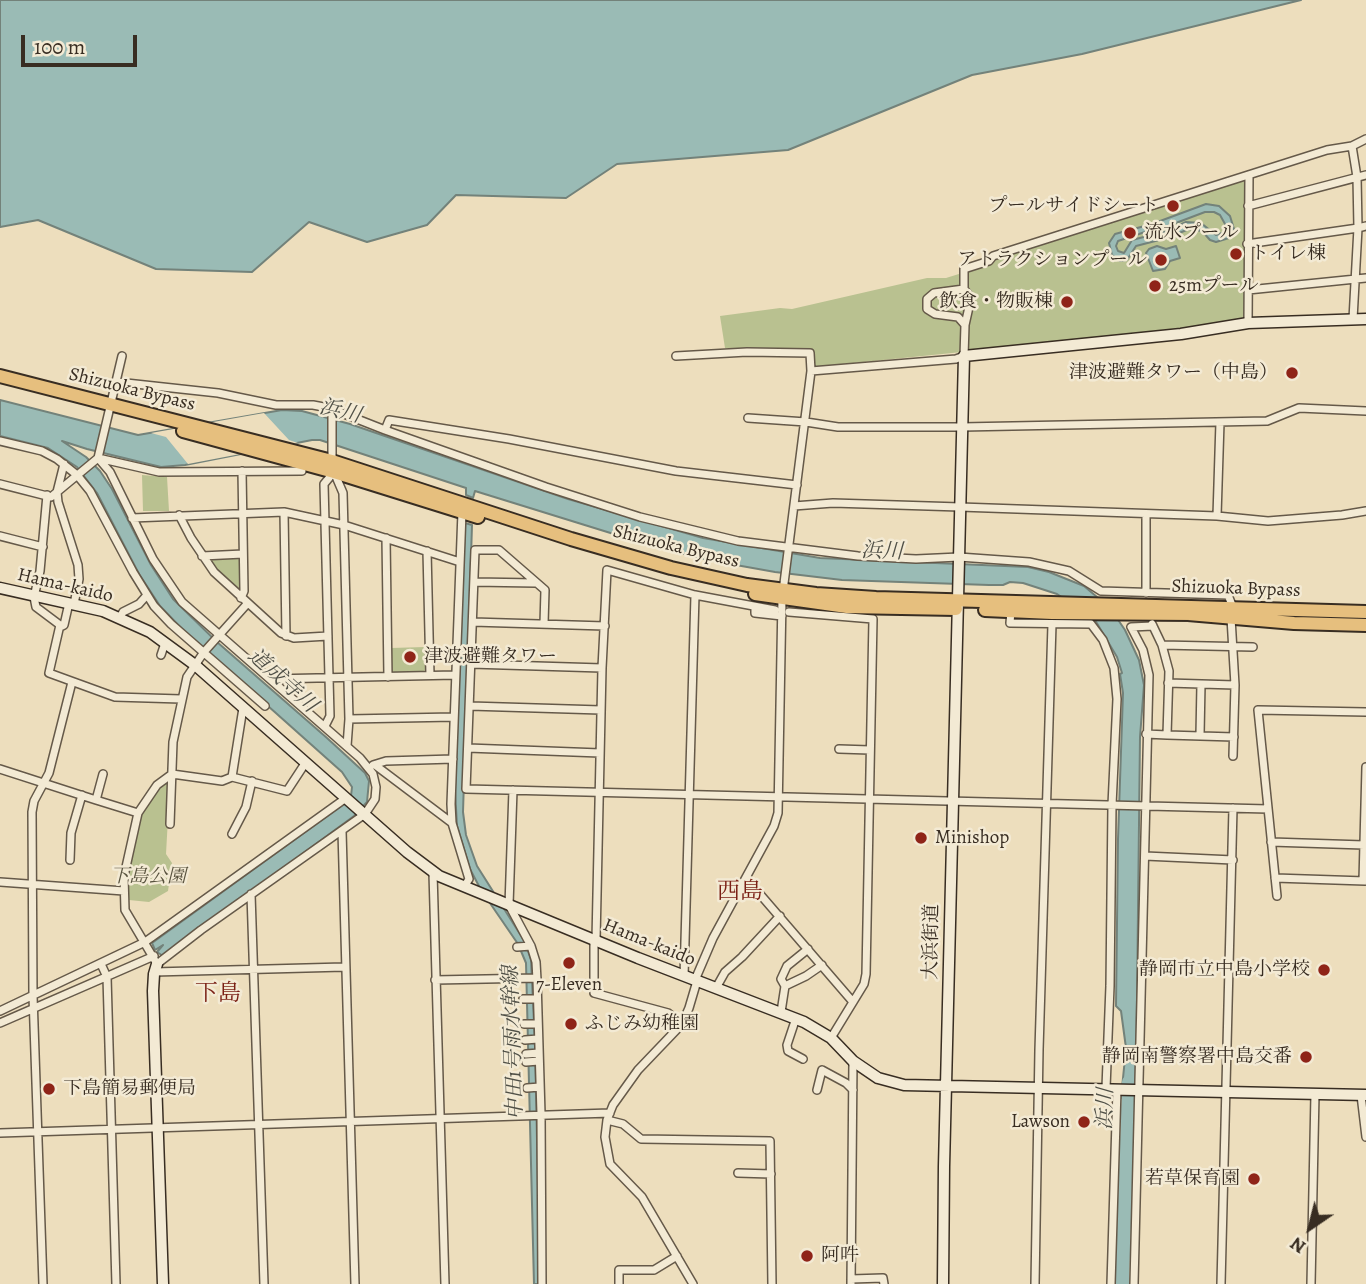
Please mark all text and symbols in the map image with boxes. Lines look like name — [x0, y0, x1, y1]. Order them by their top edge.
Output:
scale bar — [24, 21, 140, 65]
text: 100 m — [34, 33, 85, 61]
place label: プールサイドシート — [989, 195, 1159, 217]
marker: プールサイドシート — [1165, 198, 1181, 214]
place label: 流水プール — [1144, 222, 1238, 244]
marker: 流水プール — [1122, 225, 1138, 241]
place label: トイレ棟 — [1250, 243, 1326, 265]
marker: トイレ棟 — [1228, 246, 1244, 262]
place label: アトラクションプール — [958, 249, 1147, 271]
marker: アトラクションプール — [1153, 252, 1169, 268]
place label: 25mプール — [1169, 275, 1258, 297]
marker: 25mプール — [1147, 278, 1163, 294]
place label: 飲食・物販棟 — [939, 291, 1053, 313]
marker: 飲食・物販棟 — [1059, 294, 1075, 310]
place label: 津波避難タワー（中島） — [1069, 362, 1278, 384]
street label: Shizuoka Bypass — [66, 363, 198, 417]
marker: 津波避難タワー（中島） — [1284, 365, 1300, 381]
water label: 浜川 — [317, 395, 363, 429]
street label: Shizuoka Bypass — [610, 520, 742, 574]
water label: 浜川 — [861, 539, 903, 565]
street label: Hama-kaido — [15, 564, 115, 608]
street label: Shizuoka Bypass — [1171, 575, 1301, 603]
water label: 道成寺川 — [242, 644, 322, 718]
place label: 津波避難タワー — [424, 646, 557, 668]
marker: 津波避難タワー — [402, 649, 418, 665]
place label: Minishop — [935, 827, 1009, 849]
marker: Minishop — [913, 830, 929, 846]
park label: 下島公園 — [110, 866, 186, 888]
district label: 西島 — [717, 878, 763, 906]
street label: 大浜街道 — [920, 904, 944, 980]
street label: Hama-kaido — [599, 914, 699, 972]
marker: 7-Eleven — [561, 955, 577, 971]
place label: 静岡市立中島小学校 — [1139, 959, 1310, 981]
marker: 静岡市立中島小学校 — [1316, 962, 1332, 978]
water label: 中田1号雨水幹線 — [499, 966, 529, 1120]
place label: 7-Eleven — [536, 974, 602, 996]
district label: 下島 — [195, 980, 241, 1008]
place label: ふじみ幼稚園 — [585, 1013, 699, 1035]
marker: ふじみ幼稚園 — [563, 1016, 579, 1032]
place label: 静岡南警察署中島交番 — [1102, 1046, 1292, 1068]
marker: 静岡南警察署中島交番 — [1298, 1049, 1314, 1065]
place label: 下島簡易郵便局 — [63, 1078, 196, 1100]
marker: 下島簡易郵便局 — [41, 1081, 57, 1097]
water label: 浜川 — [1093, 1088, 1119, 1130]
place label: Lawson — [1011, 1111, 1070, 1133]
marker: Lawson — [1076, 1114, 1092, 1130]
place label: 若草保育園 — [1145, 1168, 1240, 1190]
marker: 若草保育園 — [1246, 1171, 1262, 1187]
north arrow — [1275, 1193, 1345, 1263]
text: N — [1285, 1231, 1311, 1260]
place label: 阿吽 — [821, 1245, 859, 1267]
marker: 阿吽 — [799, 1248, 815, 1264]

